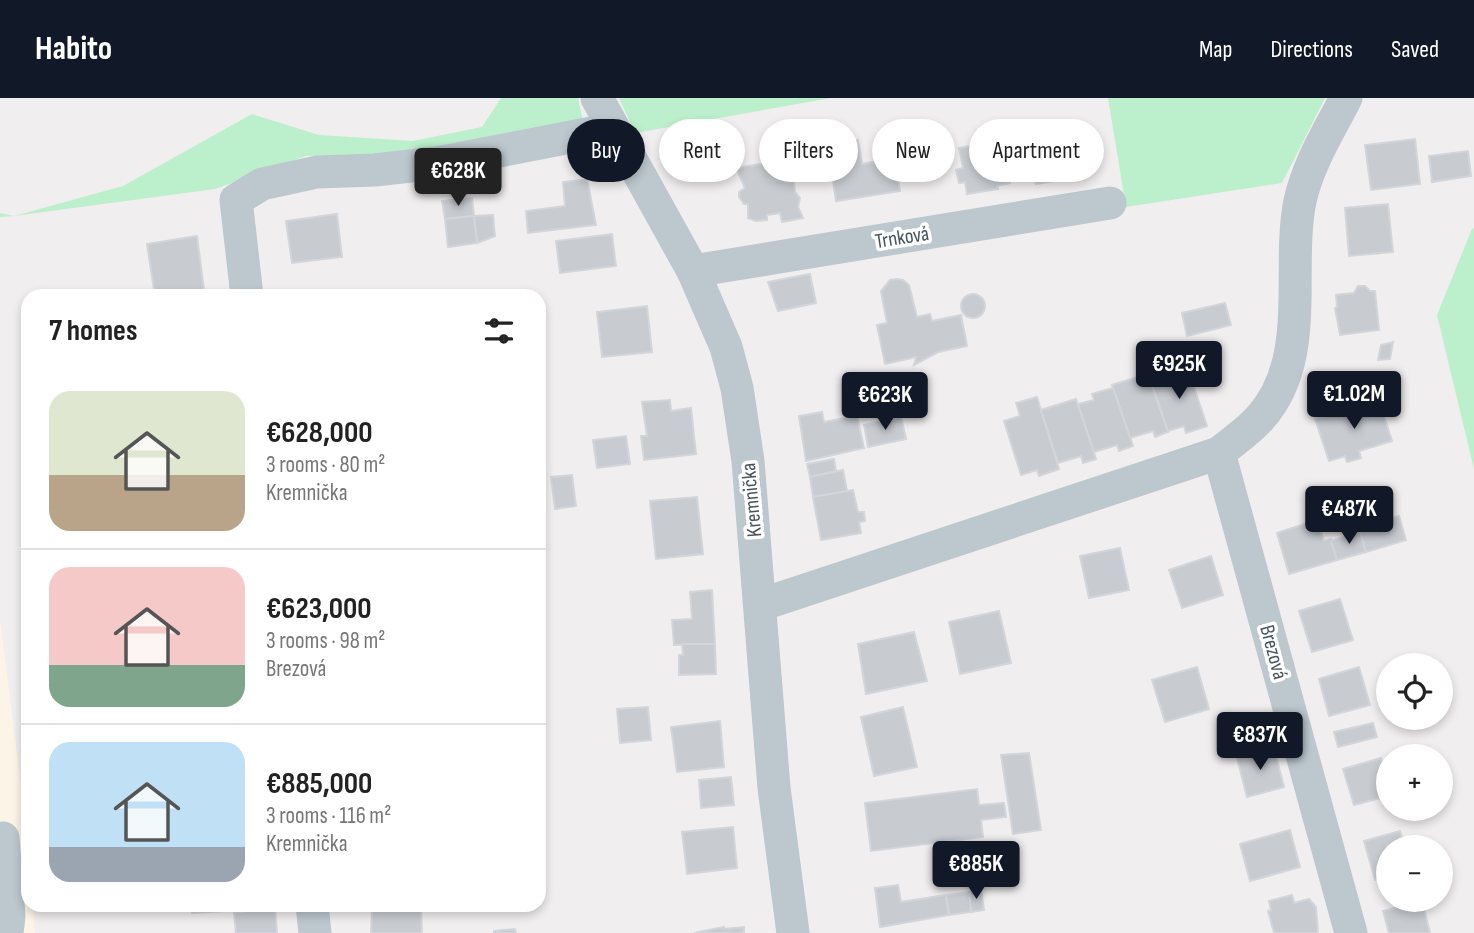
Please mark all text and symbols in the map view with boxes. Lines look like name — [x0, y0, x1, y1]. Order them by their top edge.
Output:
text: Habito — [35, 29, 112, 69]
text: Map — [1199, 35, 1232, 64]
text: Directions — [1270, 35, 1353, 64]
text: Saved — [1391, 35, 1439, 64]
chip: Buy — [567, 119, 645, 182]
chip: Rent — [659, 119, 745, 182]
chip: Filters — [759, 119, 858, 182]
chip: New — [872, 119, 955, 182]
chip: Apartment — [969, 119, 1104, 182]
pin: €628K — [409, 148, 507, 208]
text: €628K — [431, 157, 485, 185]
street label: Trnková — [873, 221, 931, 254]
icon: filters — [480, 312, 518, 350]
text: 7 homes — [49, 313, 137, 349]
pin: €925K — [1130, 342, 1228, 401]
text: €925K — [1152, 350, 1206, 378]
pin: €623K — [836, 372, 934, 432]
pin: €1.02M — [1297, 372, 1411, 431]
text: €1.02M — [1323, 380, 1385, 408]
text: €623K — [858, 381, 912, 409]
text: €628,000 — [266, 415, 372, 451]
icon: home — [105, 419, 189, 503]
text: 3 rooms · 80 m² — [266, 451, 385, 479]
street label: Kremnička — [736, 462, 767, 538]
text: Kremnička — [266, 479, 348, 507]
pin: €487K — [1300, 486, 1398, 546]
text: €487K — [1321, 495, 1377, 523]
text: €623,000 — [266, 591, 372, 627]
icon: home — [105, 595, 189, 679]
street label: Brezová — [1254, 622, 1293, 682]
text: 3 rooms · 98 m² — [266, 627, 385, 655]
map controls — [1376, 653, 1453, 912]
button: locate — [1376, 653, 1453, 730]
text: Brezová — [266, 655, 326, 683]
pin: €837K — [1211, 712, 1309, 772]
text: €837K — [1233, 721, 1287, 749]
button: + — [1376, 744, 1453, 821]
text: €885,000 — [266, 766, 372, 802]
icon: home — [105, 770, 189, 854]
text: 3 rooms · 116 m² — [266, 802, 391, 830]
text: Kremnička — [266, 830, 348, 858]
button: − — [1376, 835, 1453, 912]
pin: €885K — [927, 842, 1025, 901]
text: €885K — [949, 850, 1003, 878]

